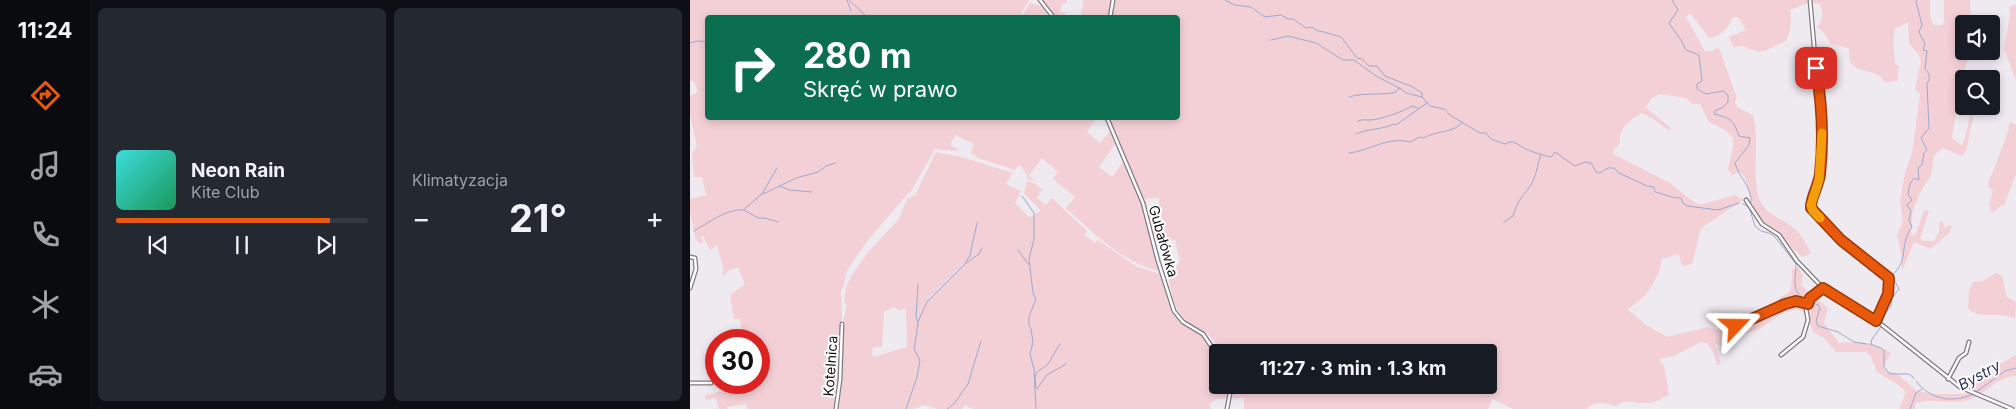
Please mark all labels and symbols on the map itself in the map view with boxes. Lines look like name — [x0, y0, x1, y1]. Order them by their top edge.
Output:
pin — [1795, 47, 1837, 89]
street label: Gubałówka — [1146, 203, 1182, 279]
position arrow — [1709, 299, 1761, 351]
speed limit sign: 30 — [705, 329, 770, 394]
street label: Kotelnica — [819, 335, 841, 397]
water label: Bystry — [1955, 355, 2004, 394]

